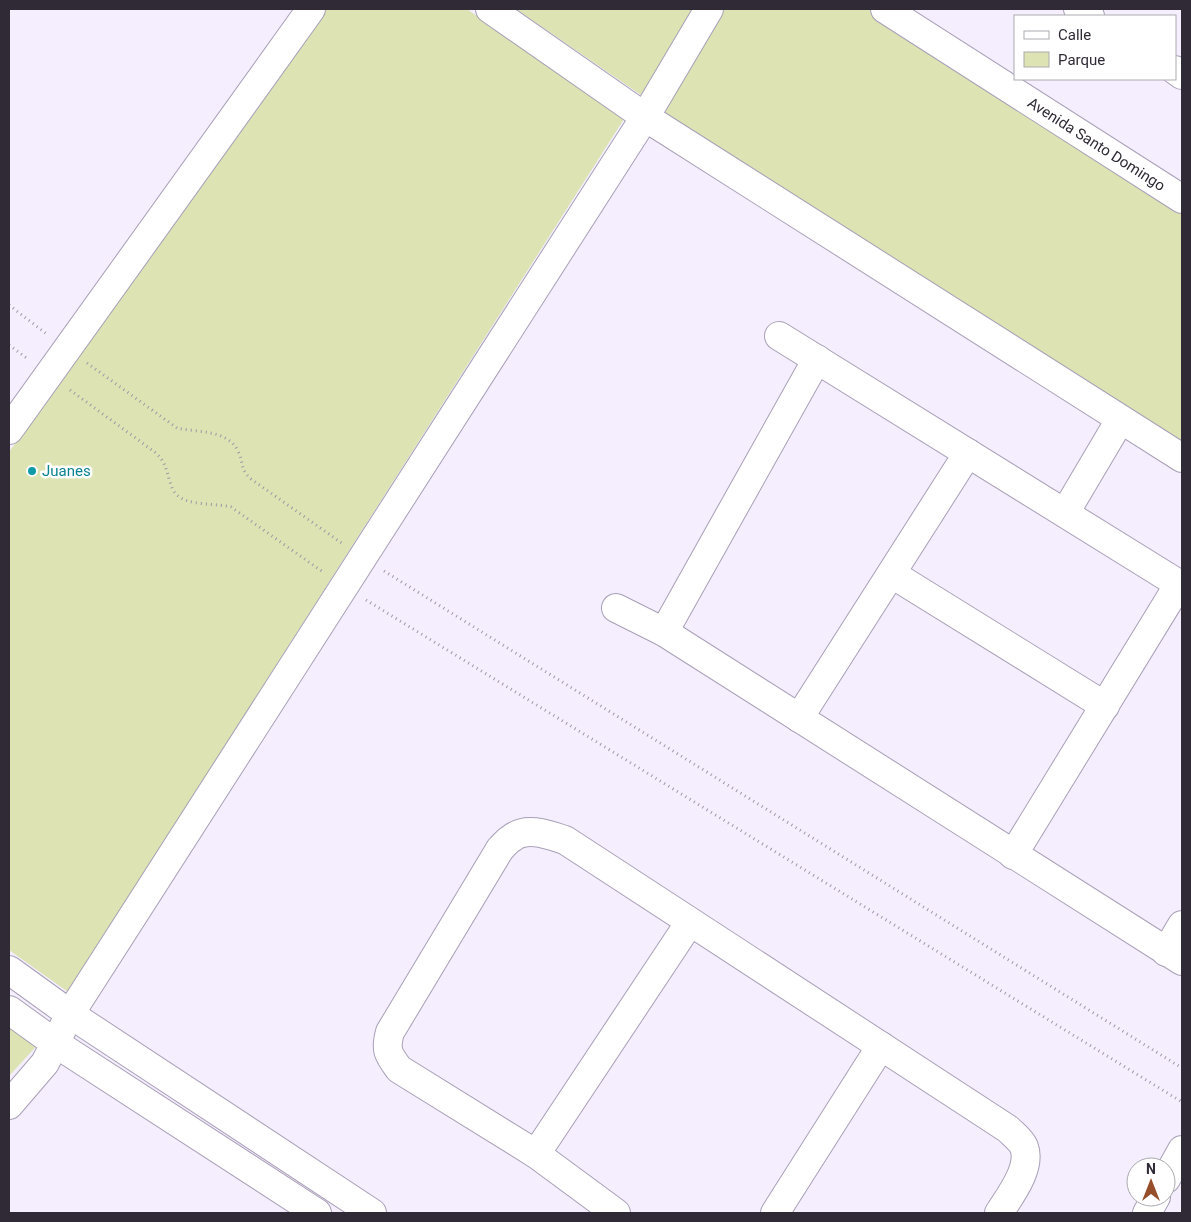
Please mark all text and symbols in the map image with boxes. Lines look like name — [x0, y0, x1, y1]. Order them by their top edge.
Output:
legend — [1014, 15, 1176, 80]
text: Calle — [1058, 26, 1091, 44]
text: Parque — [1058, 51, 1105, 69]
street label: Avenida Santo Domingo — [1024, 94, 1169, 195]
place label: Juanes — [42, 462, 91, 480]
marker: Juanes — [26, 465, 38, 477]
north arrow — [1126, 1157, 1176, 1207]
text: N — [1146, 1161, 1156, 1177]

